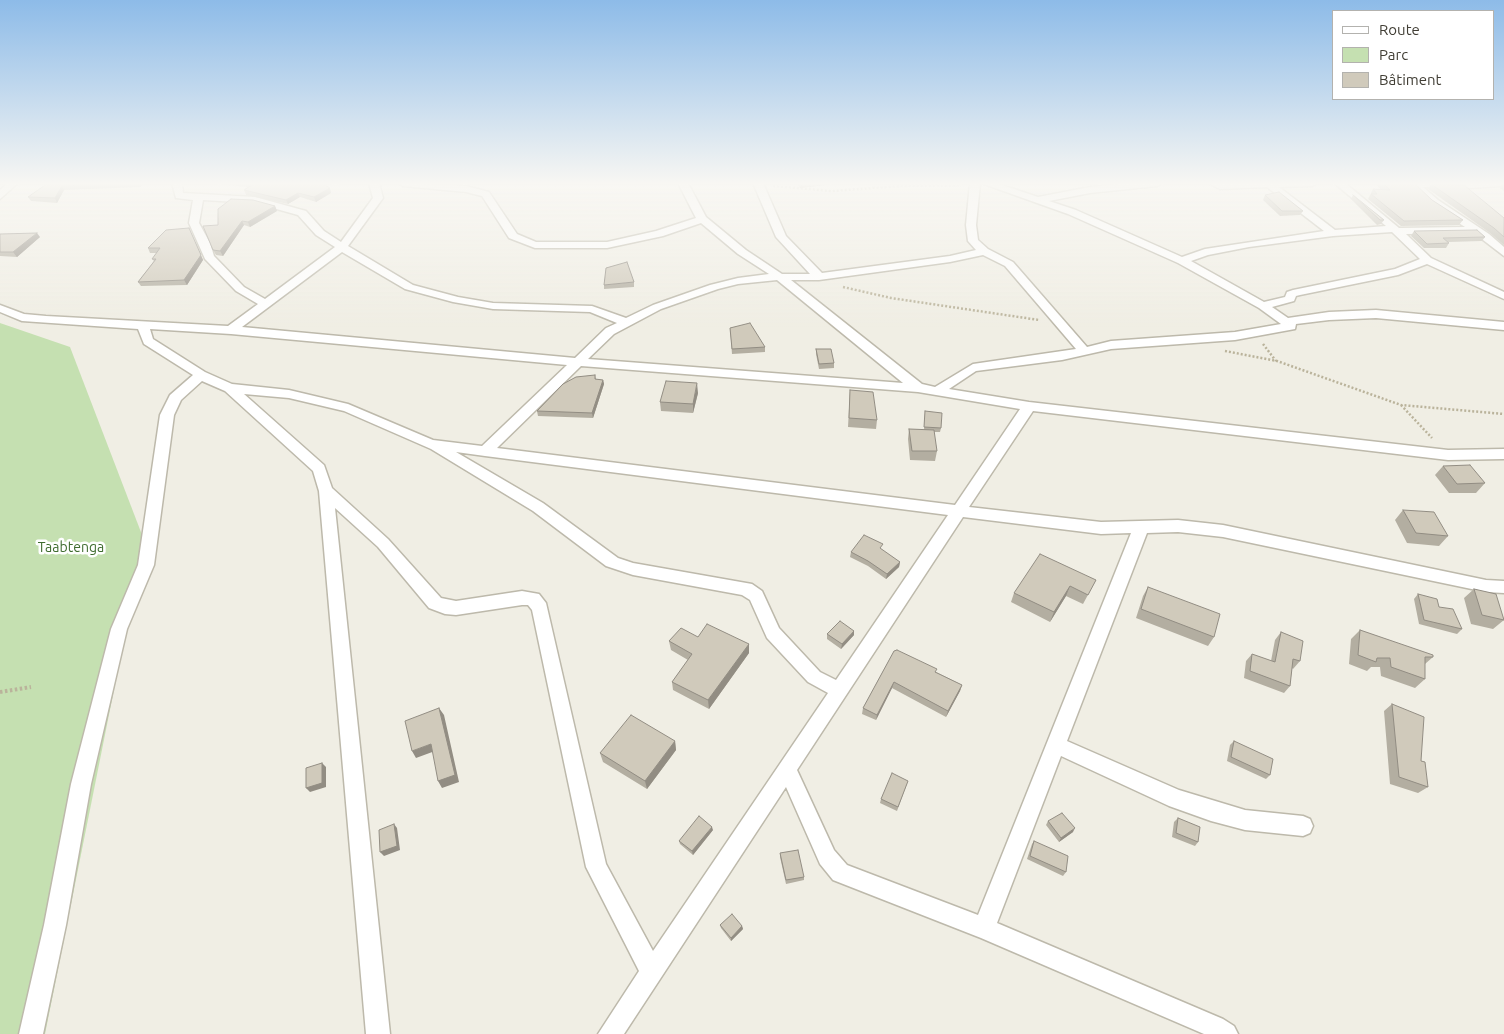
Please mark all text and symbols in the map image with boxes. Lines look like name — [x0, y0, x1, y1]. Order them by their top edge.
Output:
legend — [1332, 10, 1494, 100]
text: Route — [1379, 21, 1420, 38]
text: Parc — [1379, 46, 1408, 63]
text: Bâtiment — [1379, 71, 1441, 88]
park label: Taabtenga — [38, 539, 104, 555]

